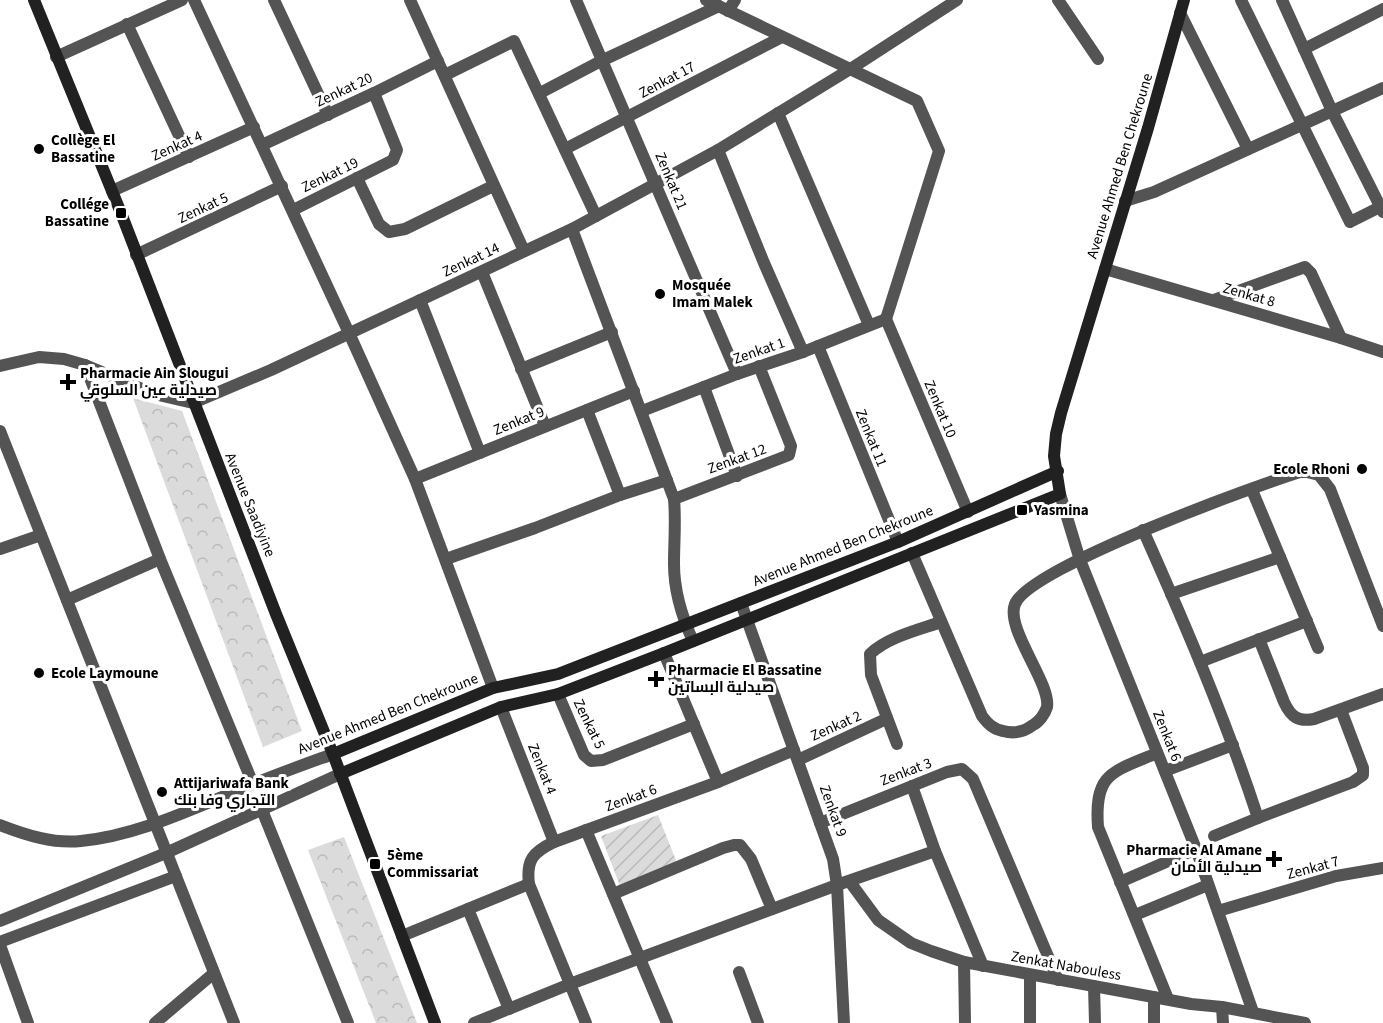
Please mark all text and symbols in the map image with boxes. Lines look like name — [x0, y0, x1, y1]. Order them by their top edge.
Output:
street label: Zenkat 17 — [635, 56, 699, 104]
street label: Zenkat 20 — [312, 68, 376, 112]
street label: Avenue Ahmed Ben Chekroune — [1082, 71, 1158, 261]
street label: Zenkat 4 — [148, 125, 206, 166]
place label: Collège El Bassatine — [51, 130, 116, 168]
marker: Collège El Bassatine — [32, 142, 46, 156]
street label: Zenkat 21 — [649, 149, 693, 213]
street label: Zenkat 19 — [298, 152, 362, 198]
street label: Zenkat 5 — [174, 187, 232, 229]
place label: Collége Bassatine — [45, 194, 109, 232]
marker: Collége Bassatine — [114, 206, 128, 220]
street label: Zenkat 14 — [439, 237, 504, 282]
place label: Mosquée Imam Malek — [672, 275, 754, 313]
street label: Zenkat 8 — [1220, 278, 1278, 312]
marker: Mosquée Imam Malek — [653, 287, 667, 301]
street label: Zenkat 1 — [730, 332, 788, 370]
place label: Pharmacie Ain Slougui صيدلية عين السلوقي — [80, 363, 229, 402]
marker: Pharmacie Ain Slougui صيدلية عين السلوقي — [61, 375, 75, 389]
street label: Zenkat 10 — [918, 377, 962, 441]
street label: Zenkat 9 — [490, 401, 548, 441]
street label: Zenkat 11 — [850, 406, 892, 470]
street label: Zenkat 12 — [705, 439, 769, 479]
street label: Avenue Saadiyine — [220, 450, 280, 560]
place label: Ecole Rhoni — [1273, 459, 1350, 480]
marker: Ecole Rhoni — [1355, 462, 1369, 476]
street label: Avenue Ahmed Ben Chekroune — [750, 500, 936, 592]
place label: Yasmina — [1033, 500, 1089, 521]
marker: Yasmina — [1015, 503, 1029, 517]
place label: Pharmacie El Bassatine صيدلية البساتين — [668, 660, 822, 698]
place label: Ecole Laymoune — [51, 663, 159, 684]
marker: Ecole Laymoune — [32, 666, 46, 680]
street label: Avenue Ahmed Ben Chekroune — [295, 668, 481, 760]
marker: Pharmacie El Bassatine صيدلية البساتين — [649, 672, 663, 686]
street label: Zenkat 5 — [568, 695, 610, 753]
street label: Zenkat 2 — [807, 706, 865, 746]
street label: Zenkat 6 — [1147, 707, 1187, 765]
street label: Zenkat 4 — [522, 740, 562, 798]
street label: Zenkat 3 — [877, 753, 935, 791]
place label: Attijariwafa Bank التجاري وفا بنك — [173, 773, 290, 812]
street label: Zenkat 6 — [602, 779, 660, 817]
street label: Zenkat 9 — [814, 782, 852, 840]
marker: Attijariwafa Bank التجاري وفا بنك — [155, 785, 169, 799]
place label: Pharmacie Al Amane صيدلية الأمان — [1126, 840, 1262, 878]
place label: 5ème Commissariat — [387, 845, 479, 883]
street label: Zenkat 7 — [1284, 851, 1342, 885]
marker: Pharmacie Al Amane صيدلية الأمان — [1267, 852, 1281, 866]
marker: 5ème Commissariat — [368, 857, 382, 871]
street label: Zenkat Nabouless — [1009, 946, 1123, 986]

